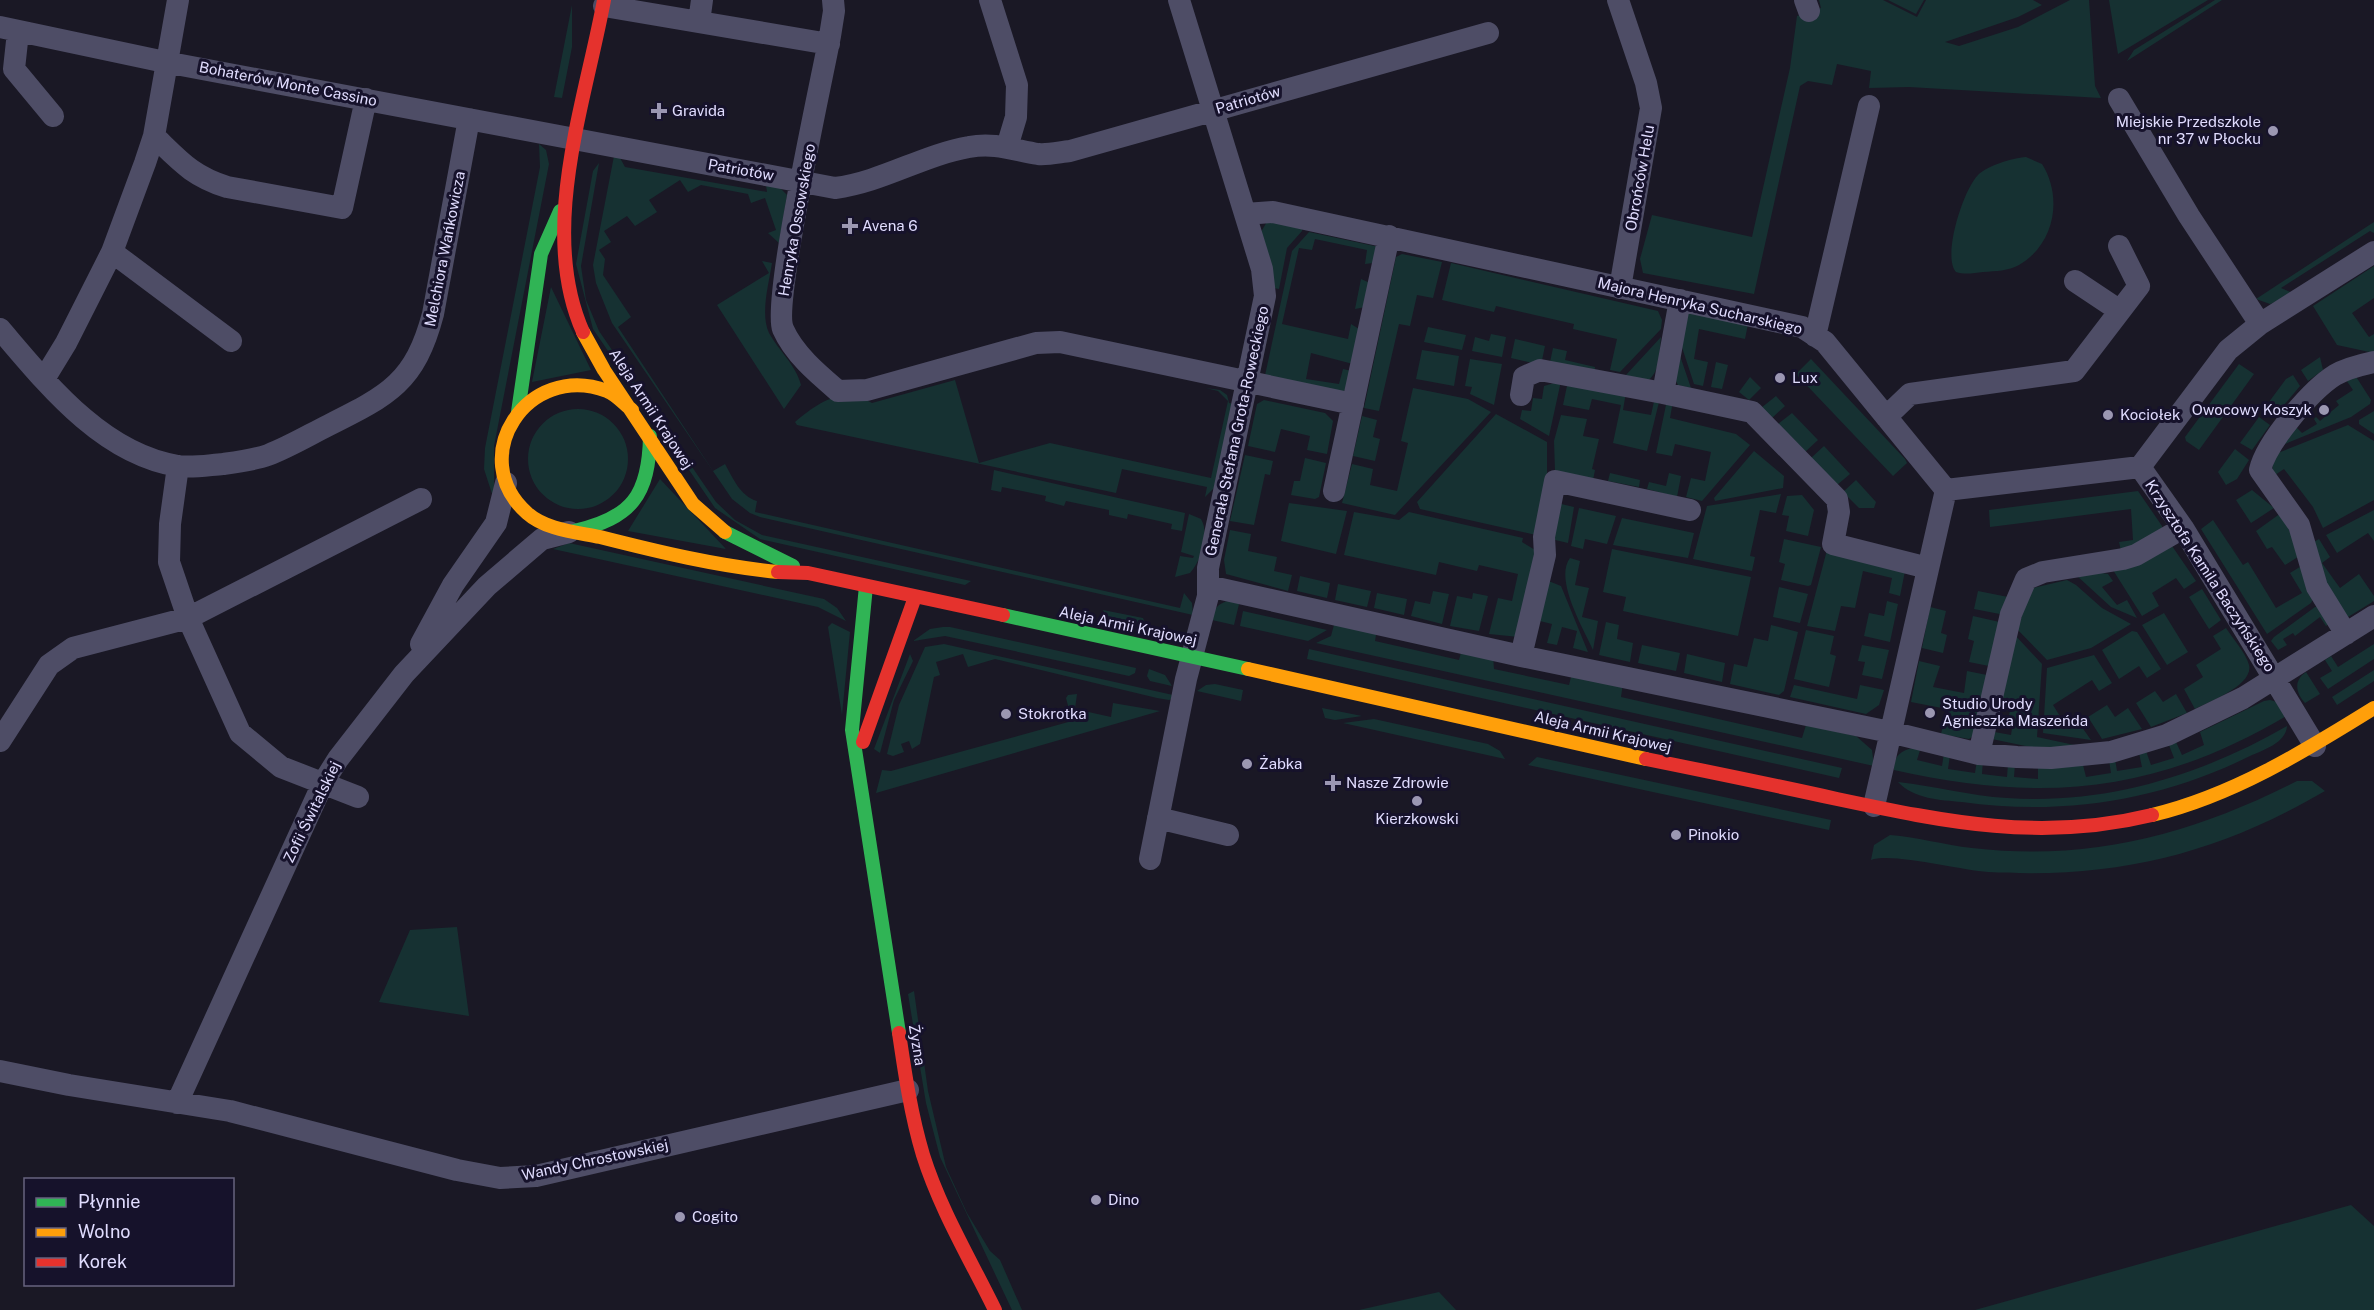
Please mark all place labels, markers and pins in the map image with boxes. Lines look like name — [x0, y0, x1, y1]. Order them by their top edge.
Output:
marker: Gravida — [650, 102, 668, 120]
place label: Gravida — [672, 102, 725, 119]
place label: Miejskie Przedszkole nr 37 w Płocku — [2116, 113, 2261, 147]
marker: Miejskie Przedszkole nr 37 w Płocku — [2266, 124, 2280, 138]
place label: Avena 6 — [862, 217, 918, 234]
marker: Avena 6 — [843, 219, 857, 233]
place label: Lux — [1792, 369, 1818, 386]
marker: Lux — [1773, 371, 1787, 385]
place label: Owocowy Koszyk — [2192, 401, 2312, 418]
marker: Owocowy Koszyk — [2317, 403, 2331, 417]
place label: Kociołek — [2120, 406, 2180, 423]
marker: Kociołek — [2101, 408, 2115, 422]
place label: Studio Urody Agnieszka Maszeńda — [1942, 695, 2088, 729]
place label: Stokrotka — [1018, 705, 1087, 722]
marker: Studio Urody Agnieszka Maszeńda — [1923, 706, 1937, 720]
marker: Stokrotka — [999, 707, 1013, 721]
place label: Żabka — [1259, 754, 1302, 772]
marker: Żabka — [1240, 757, 1254, 771]
marker: Nasze Zdrowie — [1324, 774, 1342, 792]
place label: Nasze Zdrowie — [1346, 774, 1449, 791]
marker: Kierzkowski — [1410, 794, 1424, 808]
place label: Kierzkowski — [1375, 810, 1459, 827]
place label: Pinokio — [1688, 826, 1739, 843]
marker: Pinokio — [1669, 828, 1683, 842]
place label: Dino — [1108, 1191, 1139, 1208]
marker: Dino — [1089, 1193, 1103, 1207]
place label: Cogito — [692, 1208, 738, 1225]
marker: Cogito — [673, 1210, 687, 1224]

